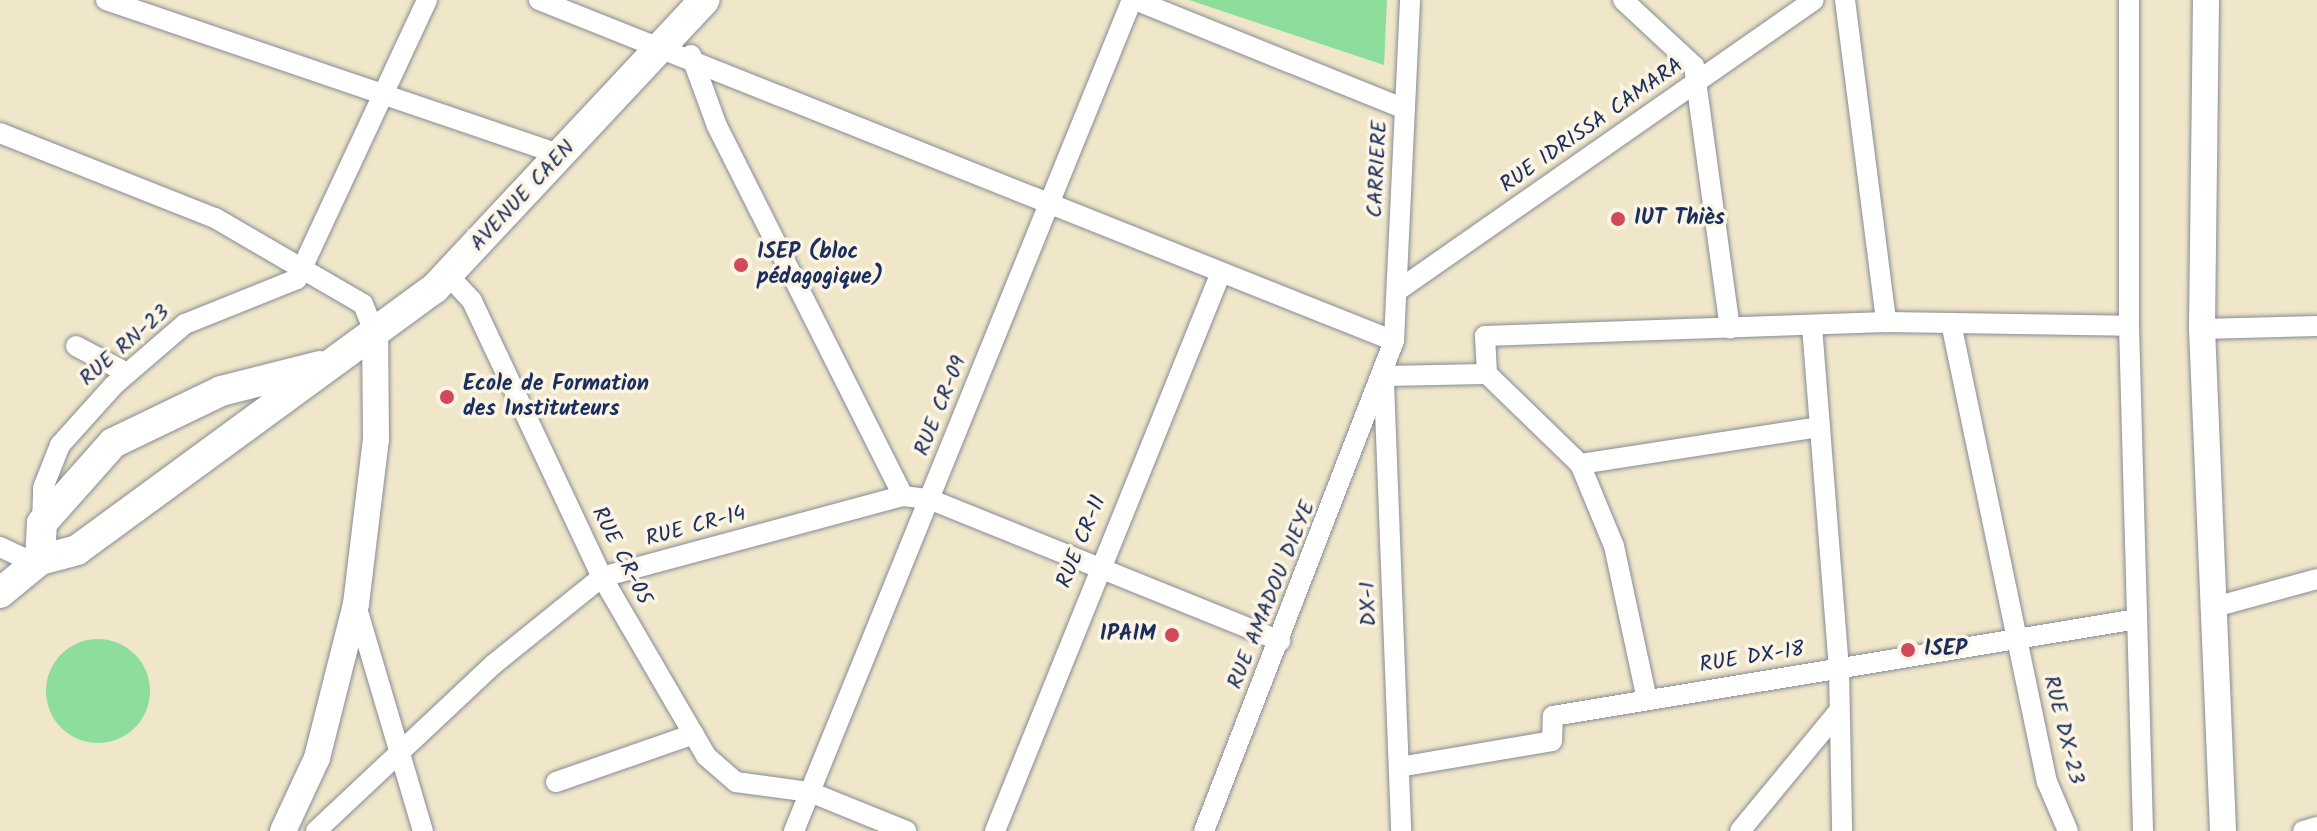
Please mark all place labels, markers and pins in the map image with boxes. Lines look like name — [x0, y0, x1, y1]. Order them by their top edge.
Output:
place label: IUT Thiès — [1634, 206, 1725, 232]
marker: IUT Thiès — [1609, 210, 1627, 228]
place label: ISEP (bloc pédagogique) — [757, 239, 883, 290]
marker: ISEP (bloc pédagogique) — [732, 256, 750, 274]
place label: Ecole de Formation des Instituteurs — [463, 371, 649, 422]
marker: Ecole de Formation des Instituteurs — [438, 388, 456, 406]
place label: IPAIM — [1100, 622, 1156, 648]
marker: IPAIM — [1163, 626, 1181, 644]
place label: ISEP — [1924, 637, 1967, 663]
marker: ISEP — [1899, 641, 1917, 659]

